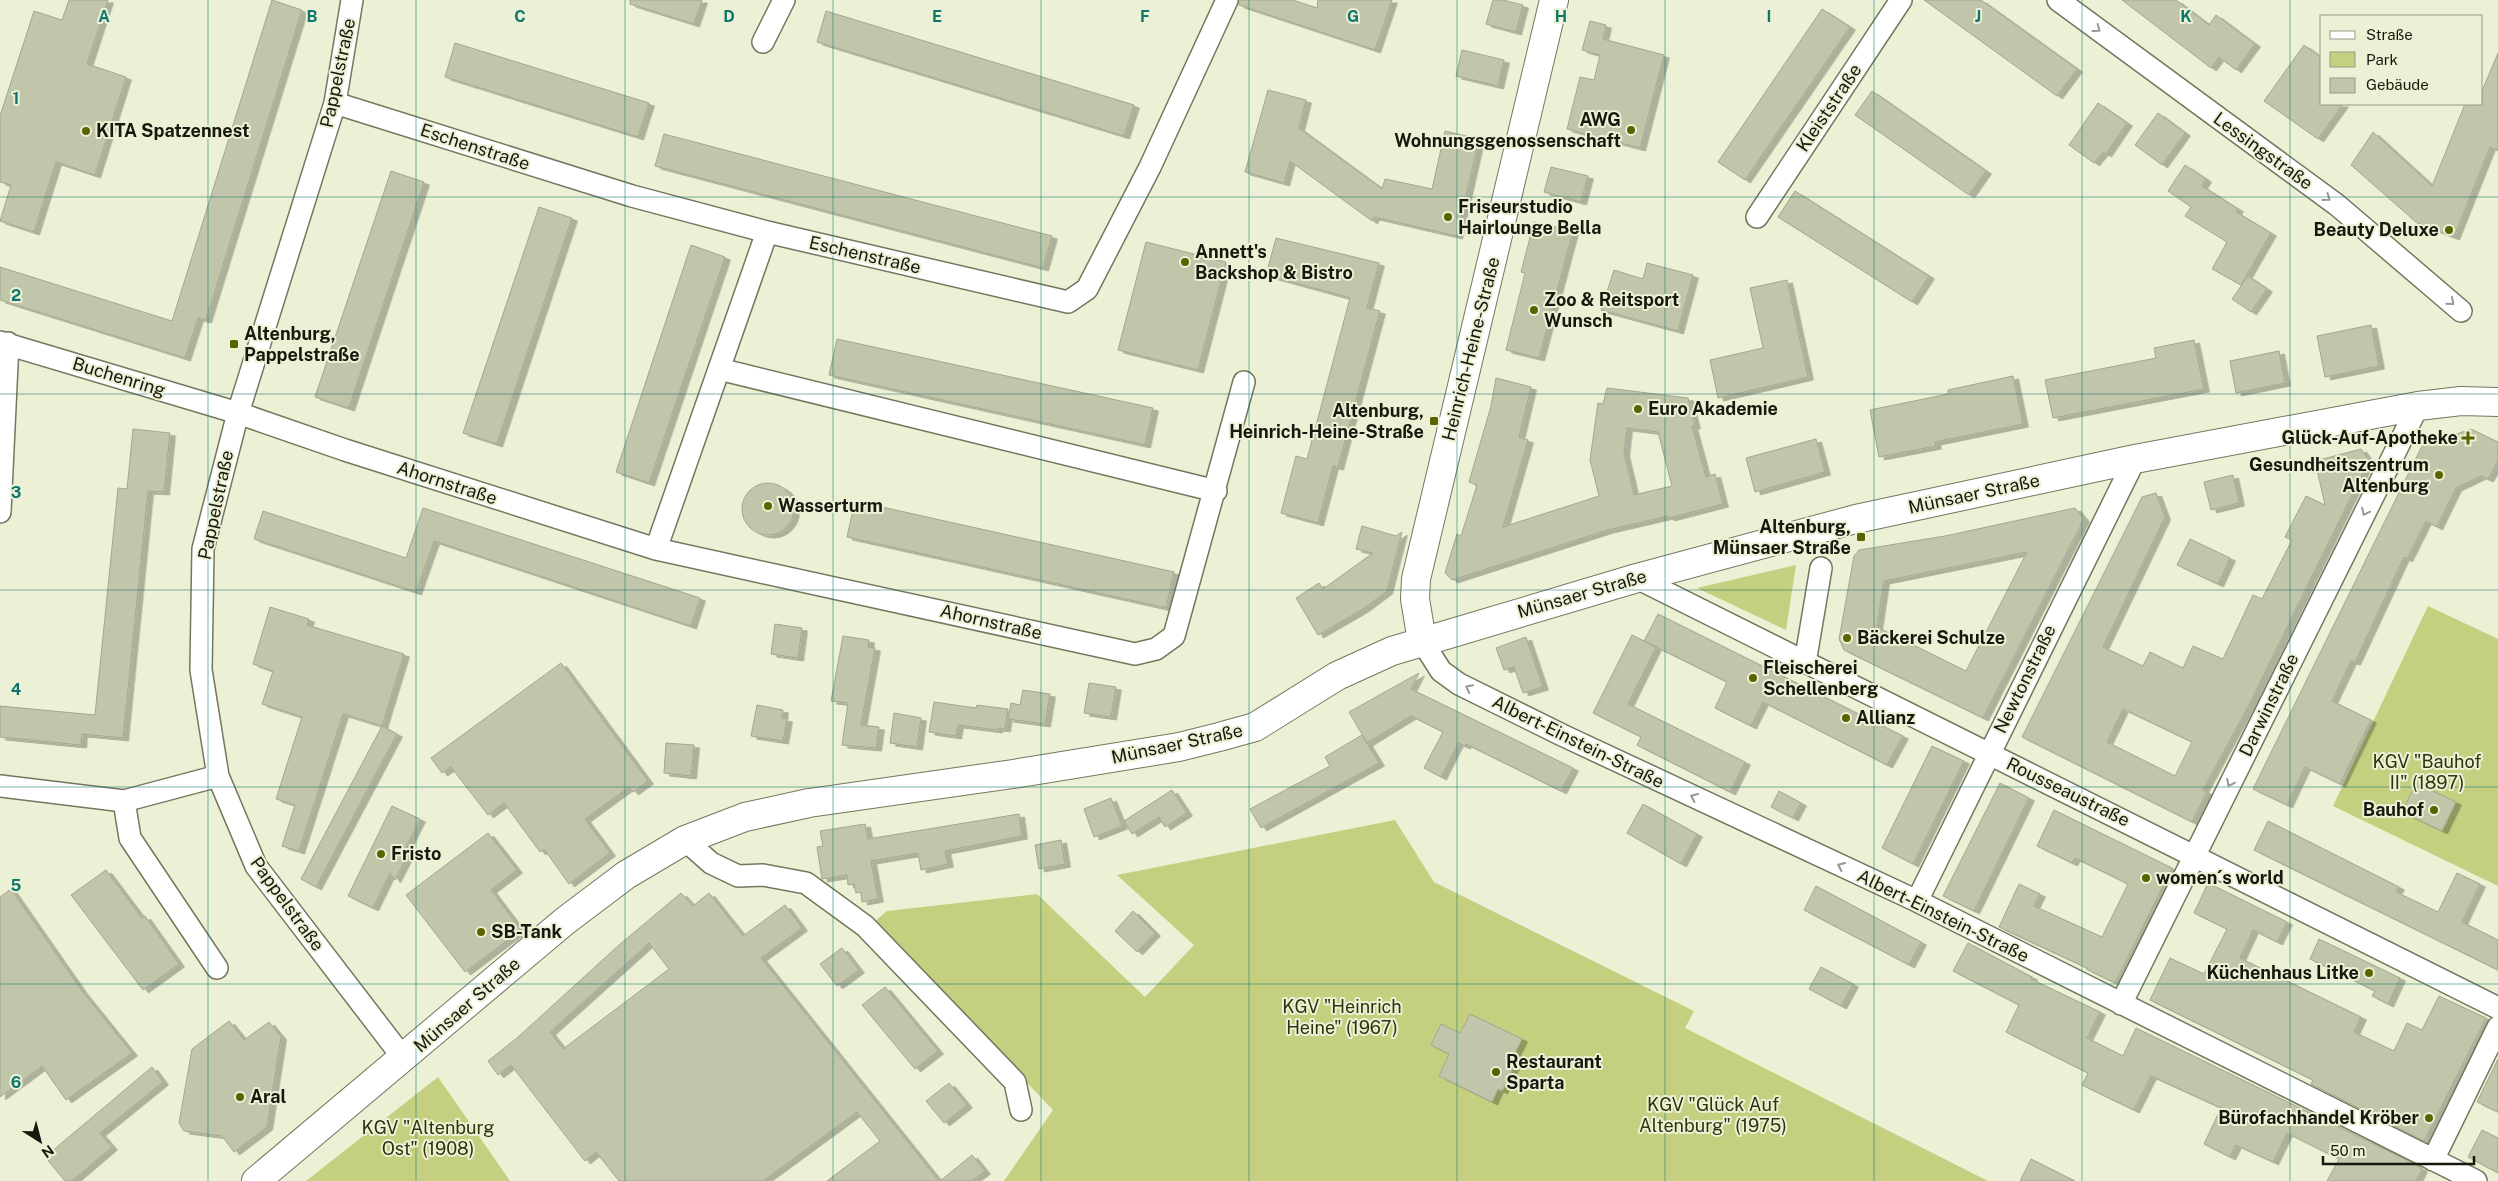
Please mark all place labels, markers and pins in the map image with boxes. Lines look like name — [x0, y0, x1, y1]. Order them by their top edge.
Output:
place label: AWG Wohnungsgenossenschaft — [1394, 109, 1621, 151]
place label: KITA Spatzennest — [96, 120, 250, 141]
marker: AWG Wohnungsgenossenschaft — [1625, 124, 1637, 136]
marker: KITA Spatzennest — [80, 125, 92, 137]
place label: Friseurstudio Hairlounge Bella — [1458, 196, 1601, 238]
marker: Friseurstudio Hairlounge Bella — [1442, 211, 1454, 223]
place label: Beauty Deluxe — [2313, 219, 2439, 240]
marker: Beauty Deluxe — [2443, 224, 2455, 236]
place label: Annett's Backshop & Bistro — [1195, 241, 1353, 283]
marker: Annett's Backshop & Bistro — [1179, 256, 1191, 268]
place label: Zoo & Reitsport Wunsch — [1544, 289, 1679, 331]
marker: Zoo & Reitsport Wunsch — [1528, 304, 1540, 316]
place label: Altenburg, Pappelstraße — [244, 323, 360, 365]
marker: Altenburg, Pappelstraße — [228, 338, 240, 350]
place label: Euro Akademie — [1648, 398, 1778, 419]
place label: Altenburg, Heinrich-Heine-Straße — [1229, 400, 1424, 442]
marker: Euro Akademie — [1632, 403, 1644, 415]
marker: Altenburg, Heinrich-Heine-Straße — [1428, 415, 1440, 427]
place label: Glück-Auf-Apotheke — [2282, 427, 2458, 448]
marker: Glück-Auf-Apotheke — [2462, 432, 2474, 444]
place label: Gesundheitszentrum Altenburg — [2249, 454, 2429, 496]
marker: Gesundheitszentrum Altenburg — [2433, 469, 2445, 481]
place label: Wasserturm — [778, 495, 883, 516]
marker: Wasserturm — [762, 500, 774, 512]
place label: Altenburg, Münsaer Straße — [1713, 516, 1851, 558]
marker: Altenburg, Münsaer Straße — [1855, 531, 1867, 543]
place label: Bäckerei Schulze — [1857, 627, 2005, 648]
marker: Bäckerei Schulze — [1841, 632, 1853, 644]
place label: Fleischerei Schellenberg — [1763, 657, 1878, 699]
marker: Fleischerei Schellenberg — [1747, 672, 1759, 684]
place label: Allianz — [1856, 707, 1915, 728]
marker: Allianz — [1840, 712, 1852, 724]
place label: Bauhof — [2363, 799, 2424, 820]
marker: Bauhof — [2428, 804, 2440, 816]
place label: Fristo — [391, 843, 441, 864]
marker: Fristo — [375, 848, 387, 860]
place label: women´s world — [2156, 867, 2284, 888]
marker: women´s world — [2140, 872, 2152, 884]
place label: SB-Tank — [491, 921, 562, 942]
marker: SB-Tank — [475, 926, 487, 938]
place label: Küchenhaus Litke — [2207, 962, 2359, 983]
marker: Küchenhaus Litke — [2363, 967, 2375, 979]
place label: Restaurant Sparta — [1506, 1051, 1602, 1093]
marker: Restaurant Sparta — [1490, 1066, 1502, 1078]
place label: Aral — [250, 1086, 286, 1107]
marker: Aral — [234, 1091, 246, 1103]
place label: Bürofachhandel Kröber — [2218, 1107, 2420, 1128]
marker: Bürofachhandel Kröber — [2423, 1112, 2435, 1124]

